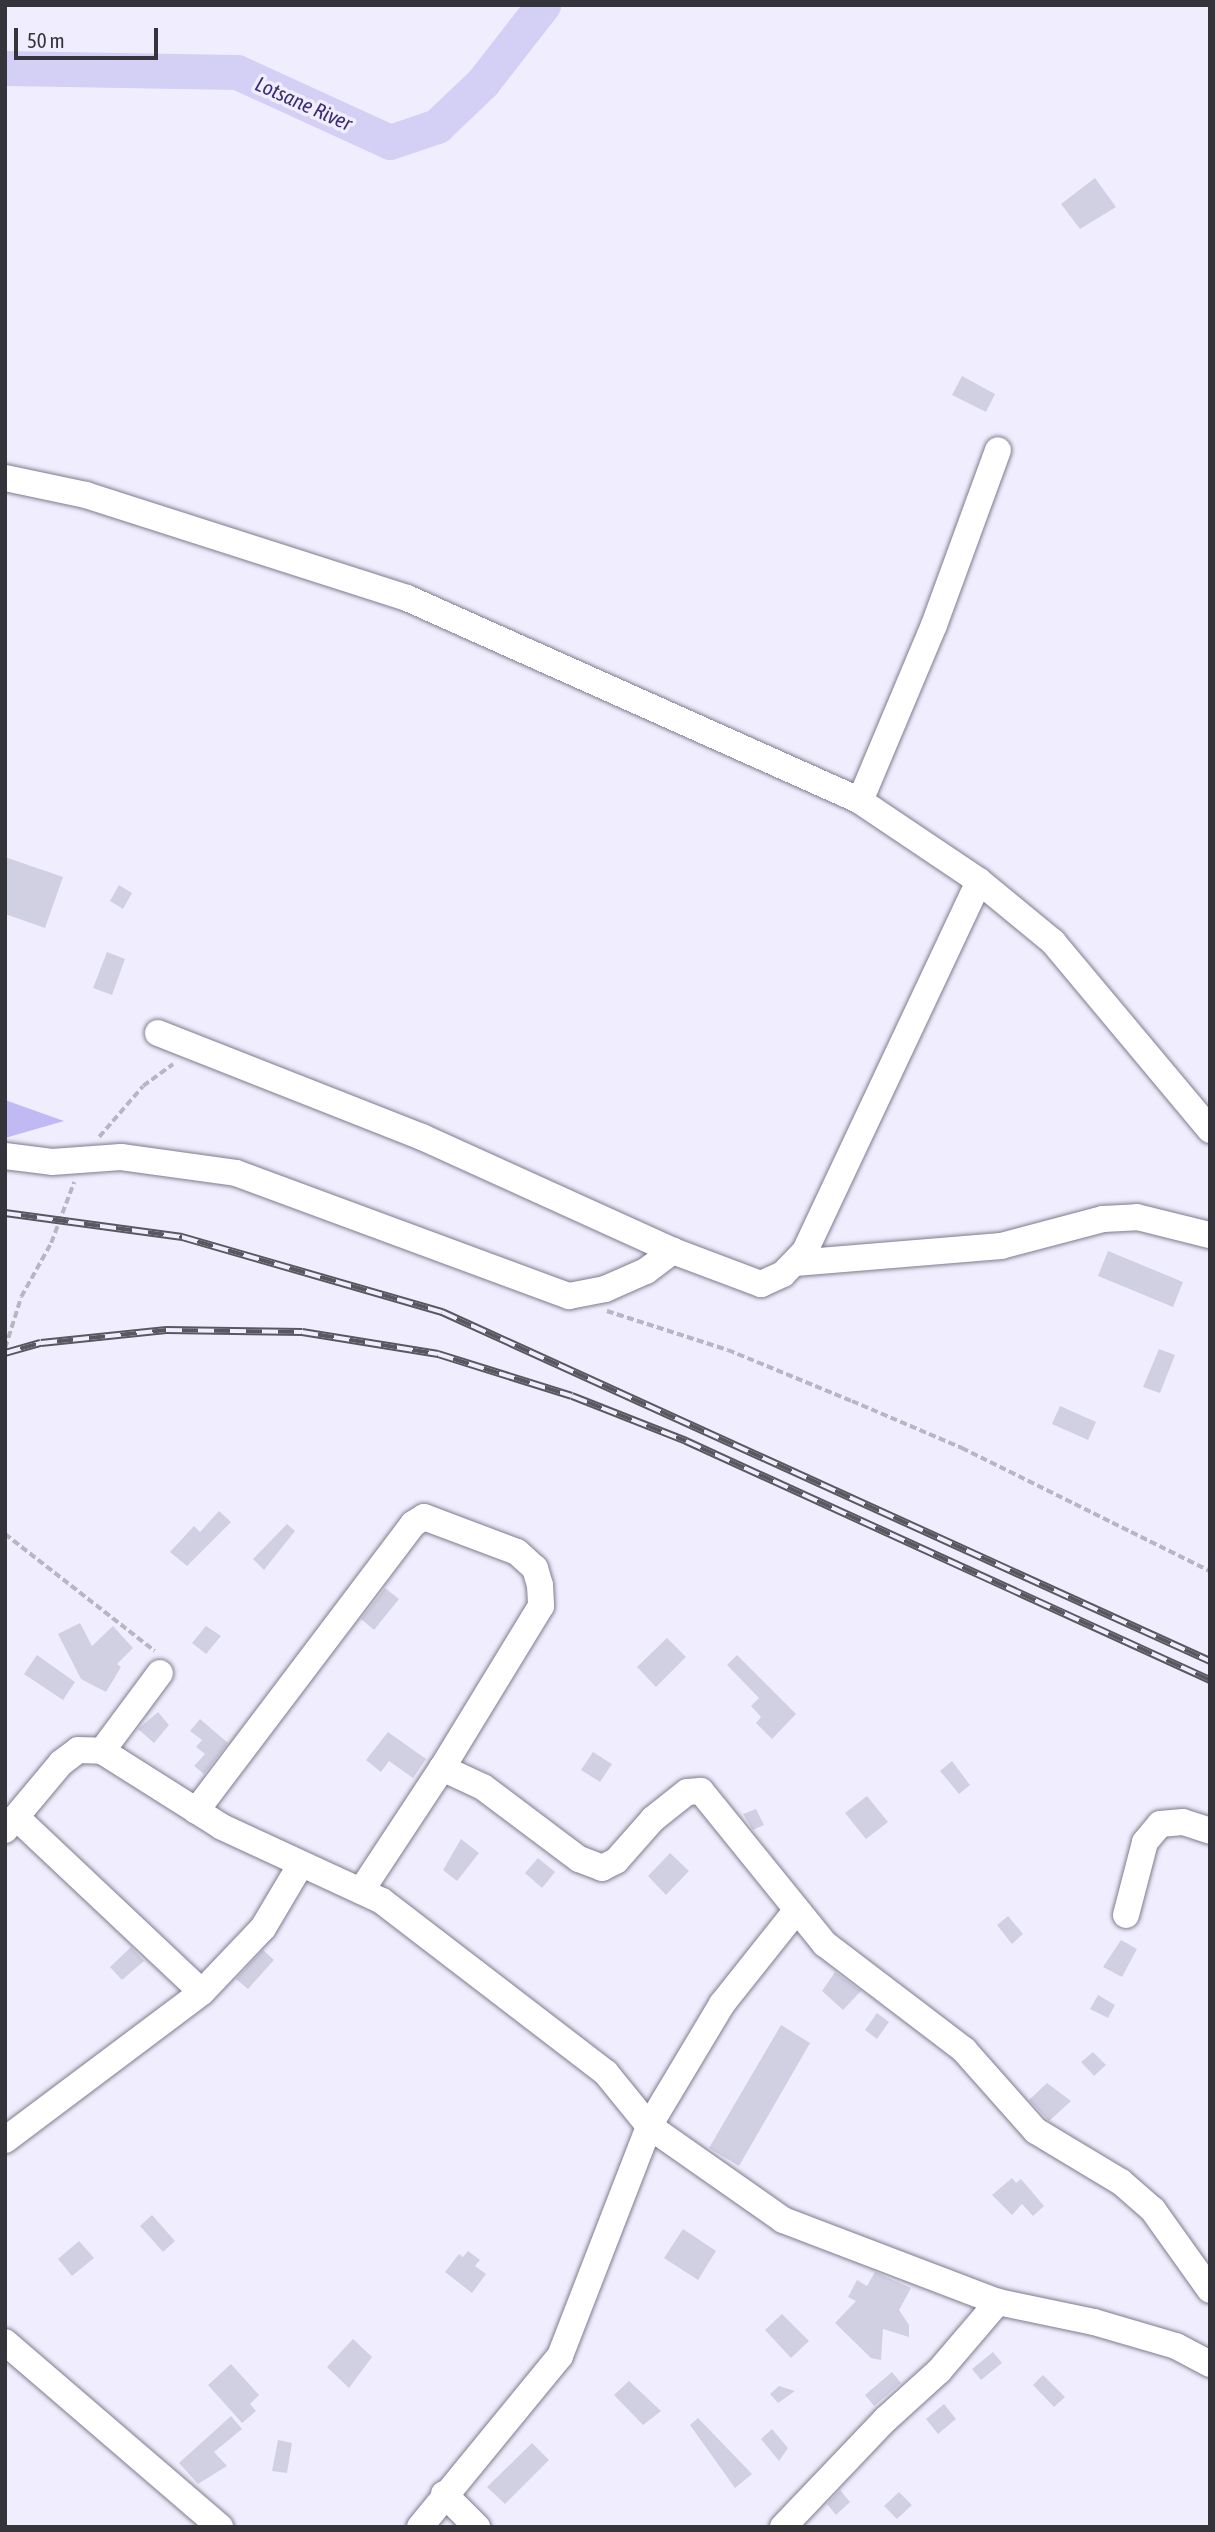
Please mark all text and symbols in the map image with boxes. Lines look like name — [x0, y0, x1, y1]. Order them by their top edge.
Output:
scale bar — [18, 14, 161, 58]
text: 50 m — [27, 28, 65, 52]
water label: Lotsane River — [252, 70, 356, 136]

